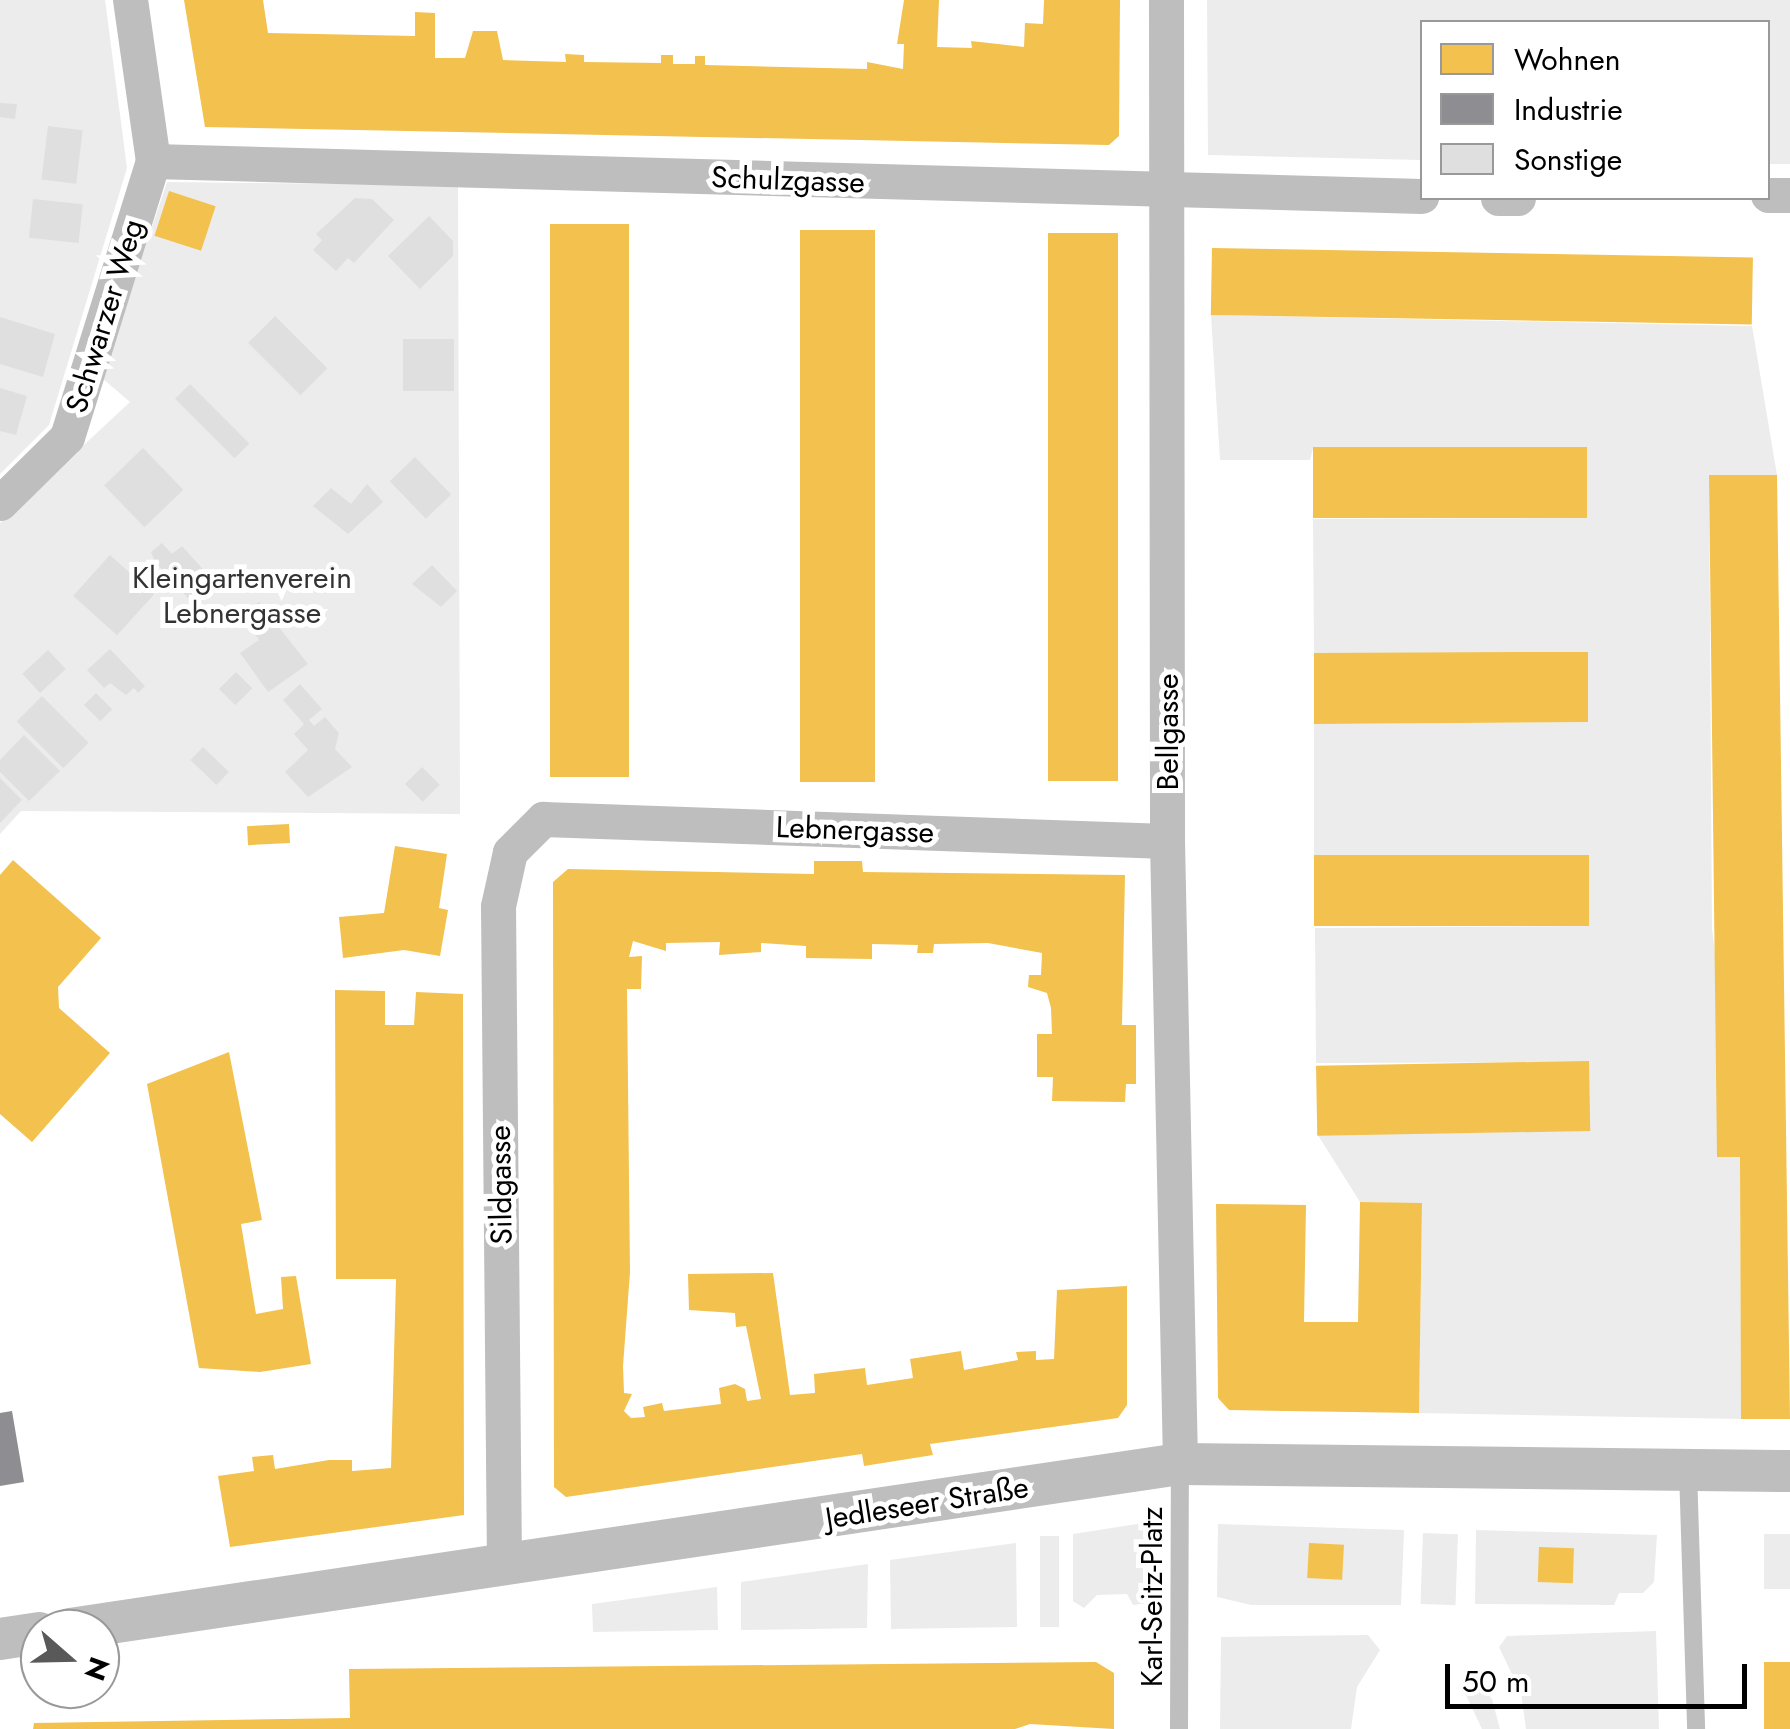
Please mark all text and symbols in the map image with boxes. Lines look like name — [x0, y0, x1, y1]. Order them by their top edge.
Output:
legend — [1420, 20, 1770, 200]
text: Wohnen — [1514, 38, 1620, 81]
text: Industrie — [1514, 88, 1623, 131]
text: Sonstige — [1514, 138, 1622, 181]
street label: Schulzgasse — [711, 159, 865, 201]
street label: Schwarzer Weg — [58, 215, 152, 417]
park label: Kleingartenverein Lebnergasse — [132, 560, 352, 630]
street label: Bellgasse — [1150, 673, 1186, 791]
street label: Lebnergasse — [775, 809, 935, 851]
street label: Sildgasse — [482, 1125, 520, 1245]
street label: Jedleseer Straße — [823, 1469, 1031, 1537]
street label: Karl-Seitz-Platz — [1134, 1507, 1170, 1687]
north arrow — [20, 1609, 120, 1709]
scale bar — [1450, 1644, 1752, 1706]
text: N — [74, 1651, 120, 1686]
text: 50 m — [1462, 1660, 1529, 1703]

